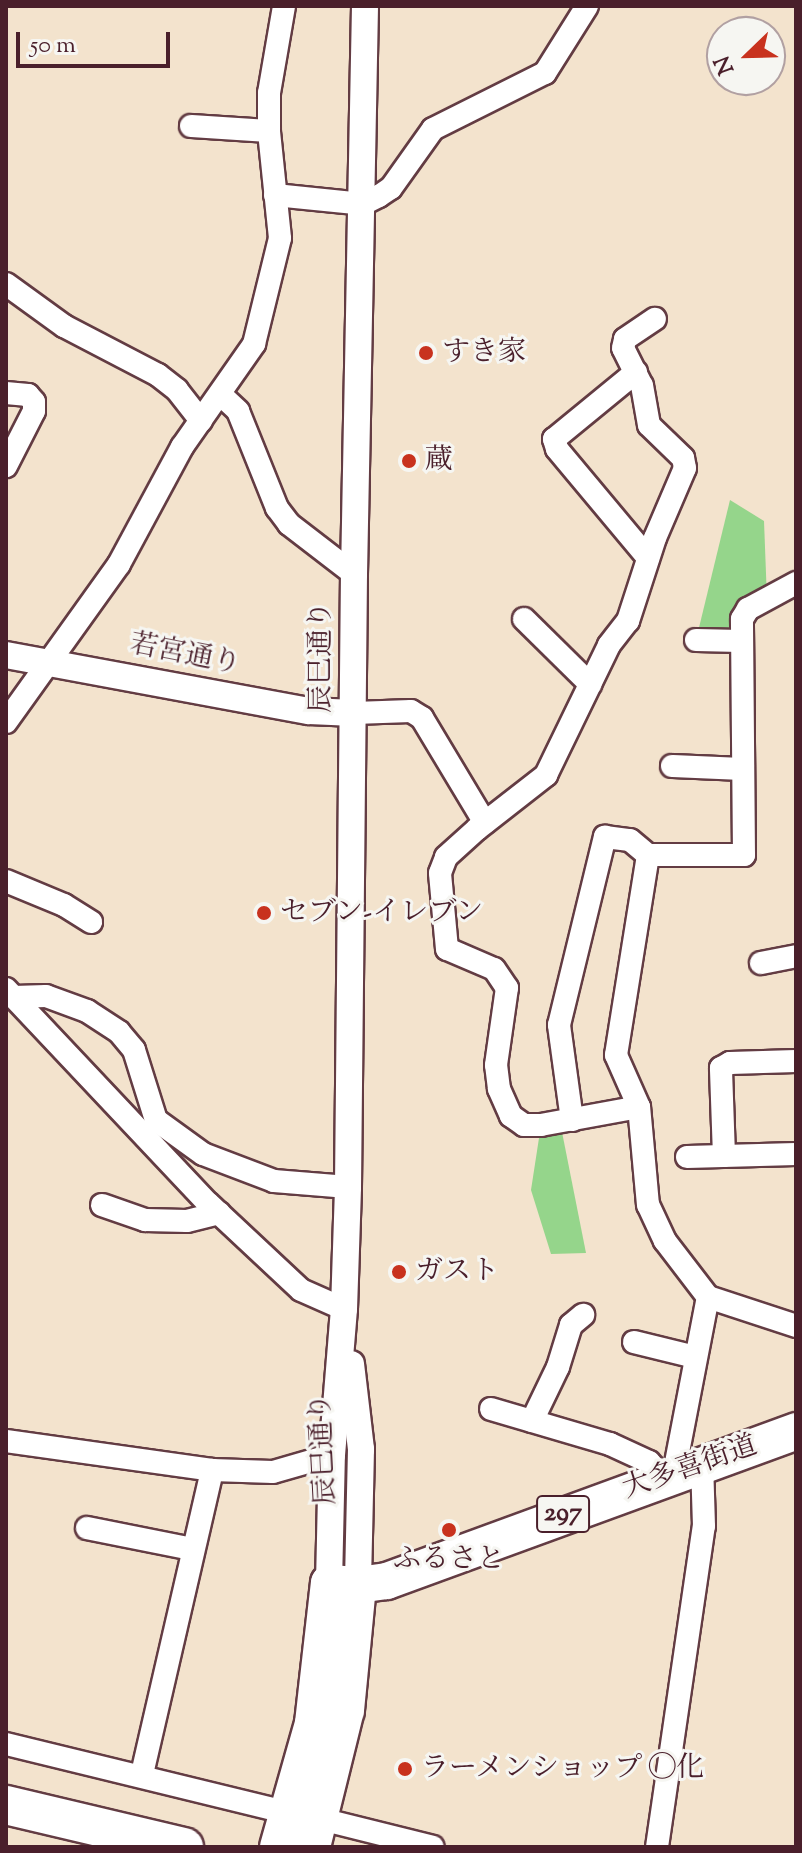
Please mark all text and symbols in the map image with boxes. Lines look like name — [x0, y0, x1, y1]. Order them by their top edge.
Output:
scale bar — [20, 16, 174, 66]
north arrow — [706, 16, 786, 96]
text: 50 m — [30, 29, 76, 63]
text: N — [708, 50, 744, 79]
place label: すき家 — [442, 336, 526, 370]
marker: すき家 — [417, 344, 435, 362]
place label: 蔵 — [425, 444, 453, 478]
marker: 蔵 — [400, 452, 418, 470]
street label: 辰巳通り — [305, 601, 339, 713]
street label: 若宮通り — [127, 628, 243, 682]
place label: セブン-イレブン — [280, 896, 486, 930]
marker: セブン-イレブン — [255, 904, 273, 922]
place label: ガスト — [415, 1255, 499, 1289]
marker: ガスト — [390, 1263, 408, 1281]
street label: 辰巳通り — [304, 1392, 344, 1506]
street label: 大多喜街道 — [618, 1429, 762, 1507]
road number: 297 — [535, 1492, 591, 1536]
marker: ふるさと — [440, 1521, 458, 1539]
place label: ふるさと — [393, 1543, 505, 1577]
place label: ラーメンショップ ◯化 — [421, 1752, 707, 1786]
marker: ラーメンショップ ◯化 — [396, 1760, 414, 1778]

